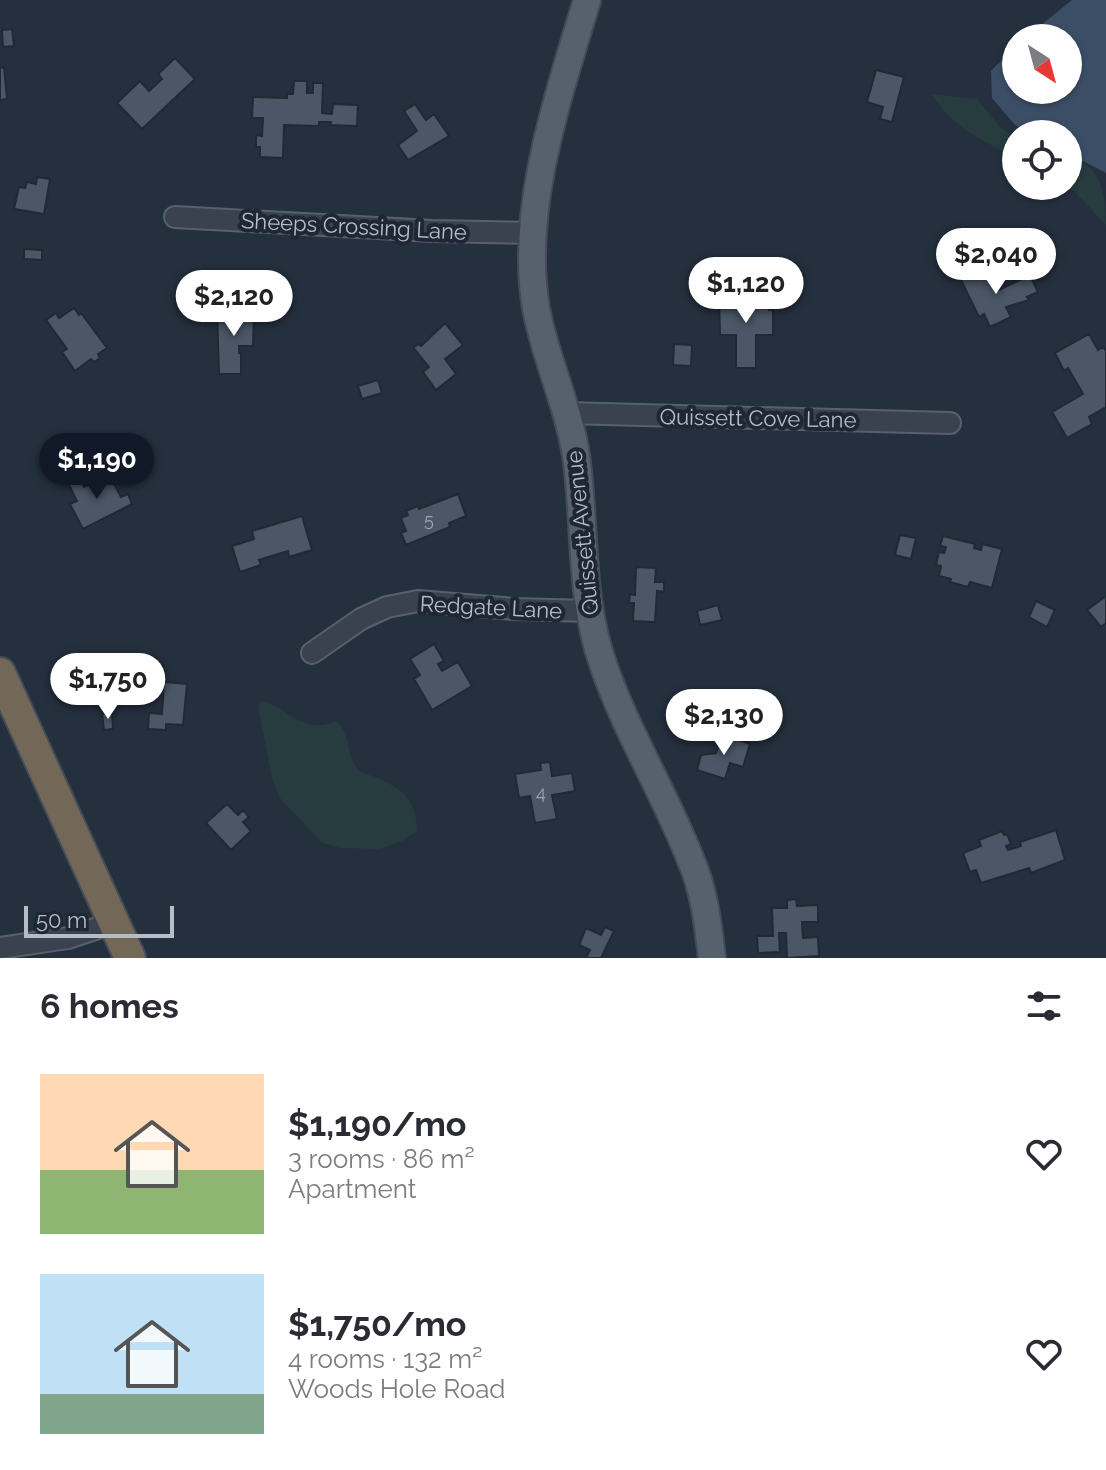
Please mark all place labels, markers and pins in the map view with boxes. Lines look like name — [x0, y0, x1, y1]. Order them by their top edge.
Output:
pin: $2,040 — [931, 228, 1061, 296]
pin: $1,120 — [681, 257, 811, 325]
pin: $2,120 — [169, 270, 299, 338]
pin: $1,190 — [32, 433, 162, 501]
pin: $1,750 — [43, 653, 173, 721]
pin: $2,130 — [659, 689, 789, 757]

